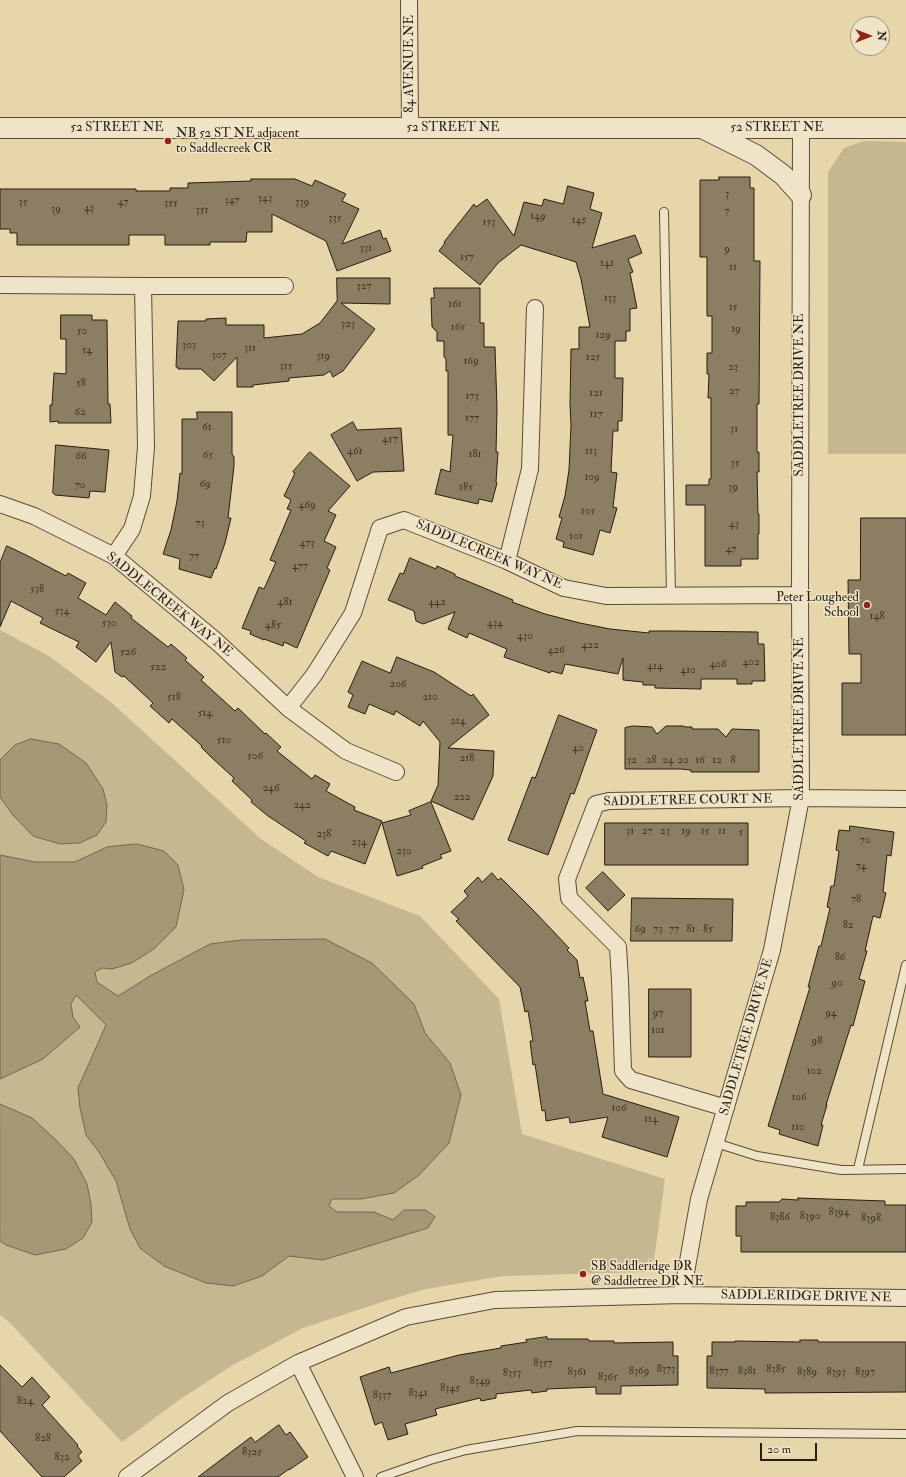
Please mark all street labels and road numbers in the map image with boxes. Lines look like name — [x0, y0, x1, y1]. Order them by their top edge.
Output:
street label: 84 AVENUE NE — [402, 15, 418, 113]
street label: 52 STREET NE — [70, 120, 164, 136]
street label: 52 STREET NE — [406, 120, 500, 136]
street label: 52 STREET NE — [730, 120, 824, 136]
street label: SADDLETREE DRIVE NE — [792, 314, 808, 476]
street label: SADDLECREEK WAY NE — [413, 517, 565, 593]
street label: SADDLECREEK WAY NE — [103, 549, 235, 661]
street label: SADDLETREE DRIVE NE — [792, 638, 808, 800]
street label: SADDLETREE COURT NE — [603, 792, 773, 810]
street label: SADDLETREE DRIVE NE — [717, 957, 777, 1117]
street label: SADDLERIDGE DRIVE NE — [721, 1288, 891, 1306]

